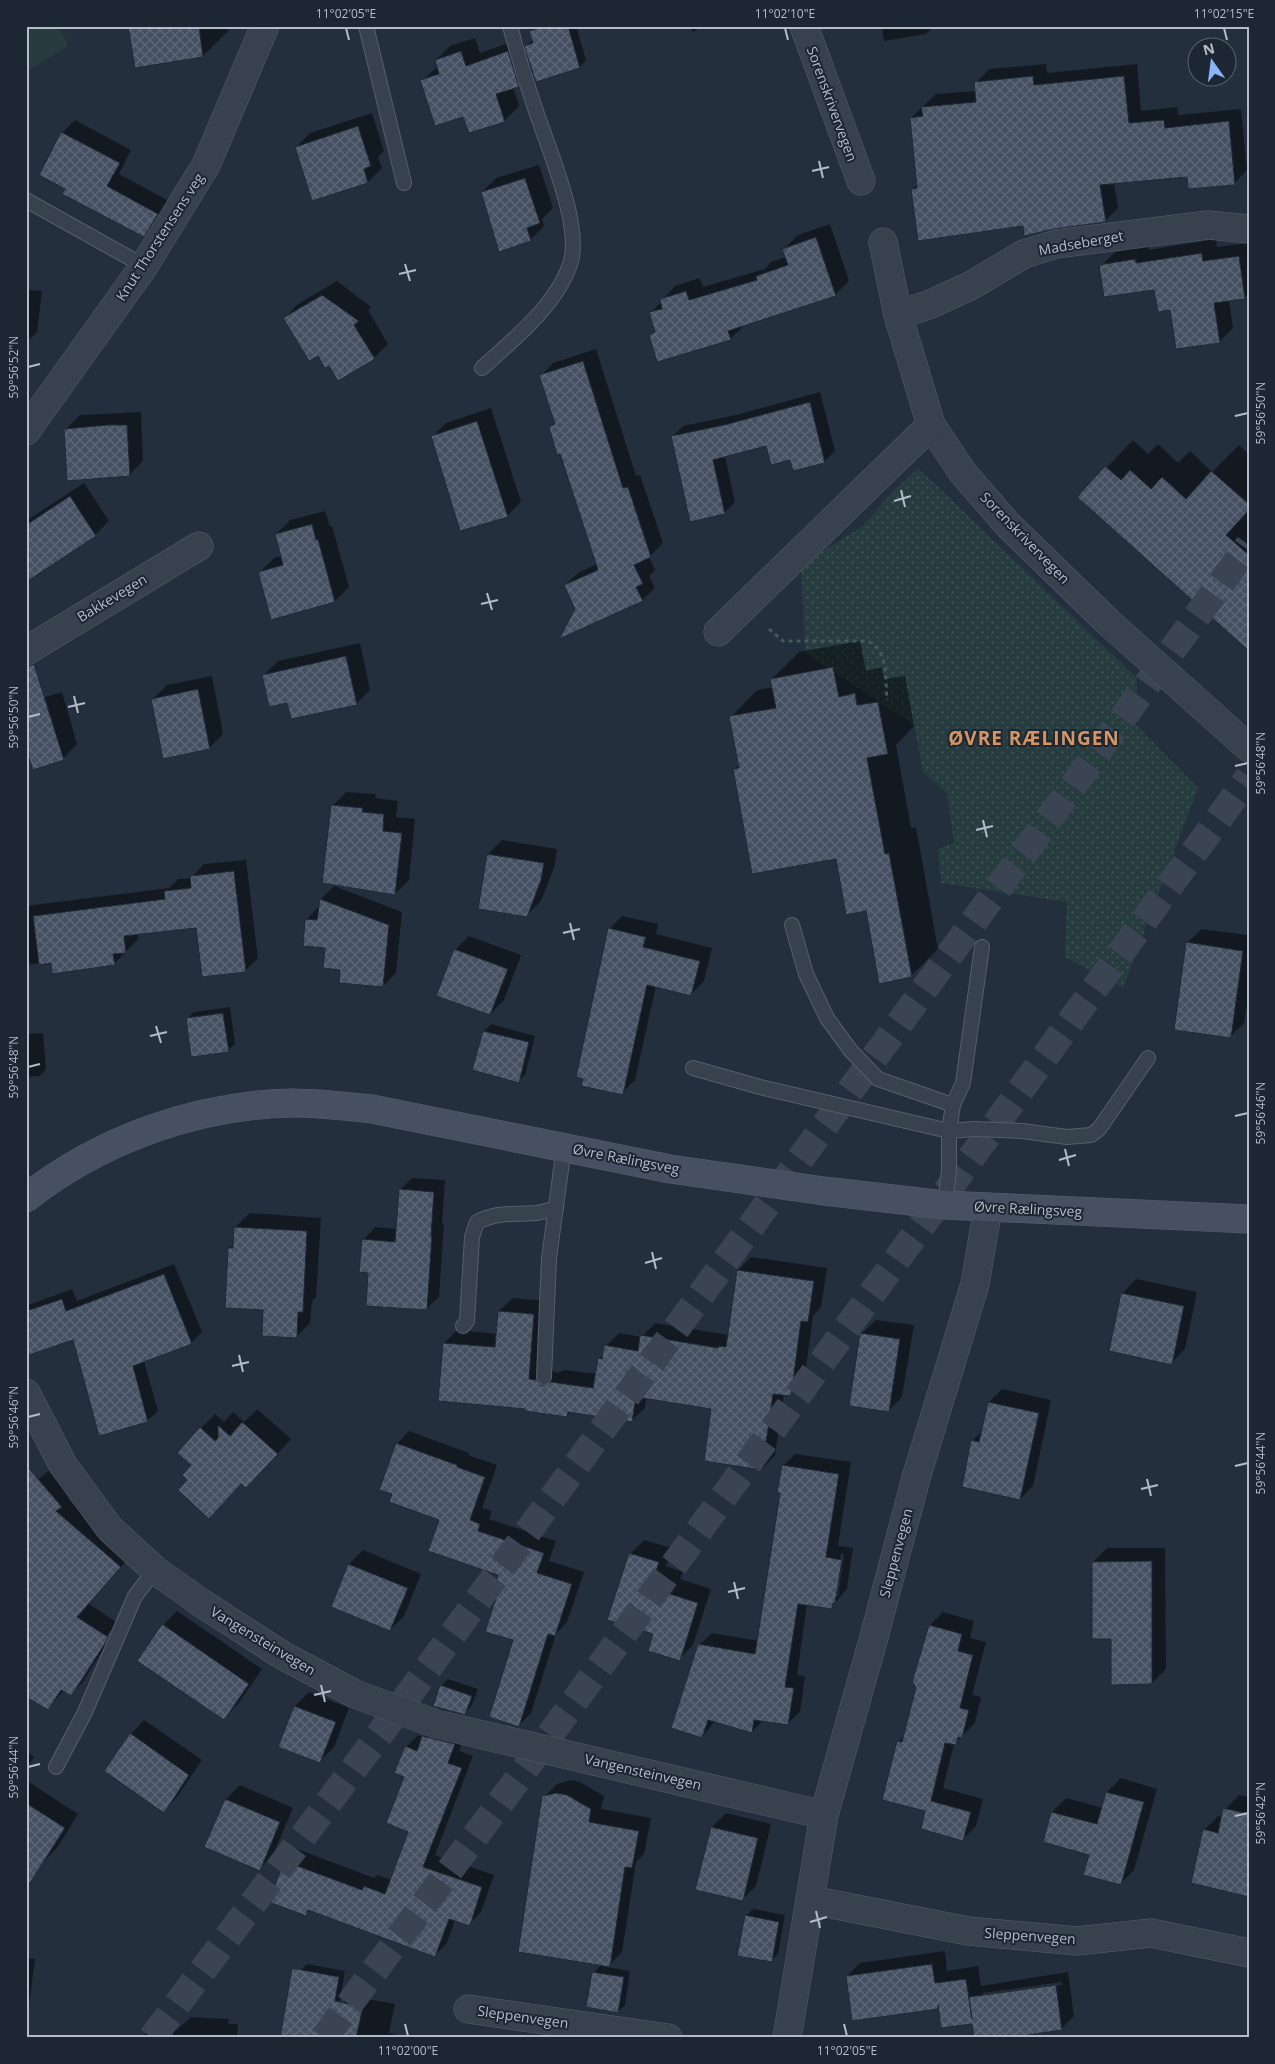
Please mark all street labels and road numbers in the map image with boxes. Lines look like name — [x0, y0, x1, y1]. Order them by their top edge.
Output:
street label: Sorenskrivervegen — [803, 44, 862, 164]
street label: Knut Thorstensens veg — [111, 169, 208, 304]
street label: Madseberget — [1037, 226, 1125, 259]
street label: Sorenskrivervegen — [976, 488, 1074, 588]
street label: Bakkevegen — [73, 569, 150, 626]
street label: Øvre Rælingsveg — [571, 1139, 681, 1178]
street label: Øvre Rælingsveg — [974, 1196, 1083, 1221]
street label: Sleppenvegen — [874, 1506, 917, 1600]
street label: Vangensteinvegen — [207, 1602, 319, 1679]
street label: Vangensteinvegen — [583, 1749, 703, 1794]
street label: Sleppenvegen — [984, 1923, 1076, 1948]
street label: Sleppenvegen — [476, 2001, 570, 2032]

